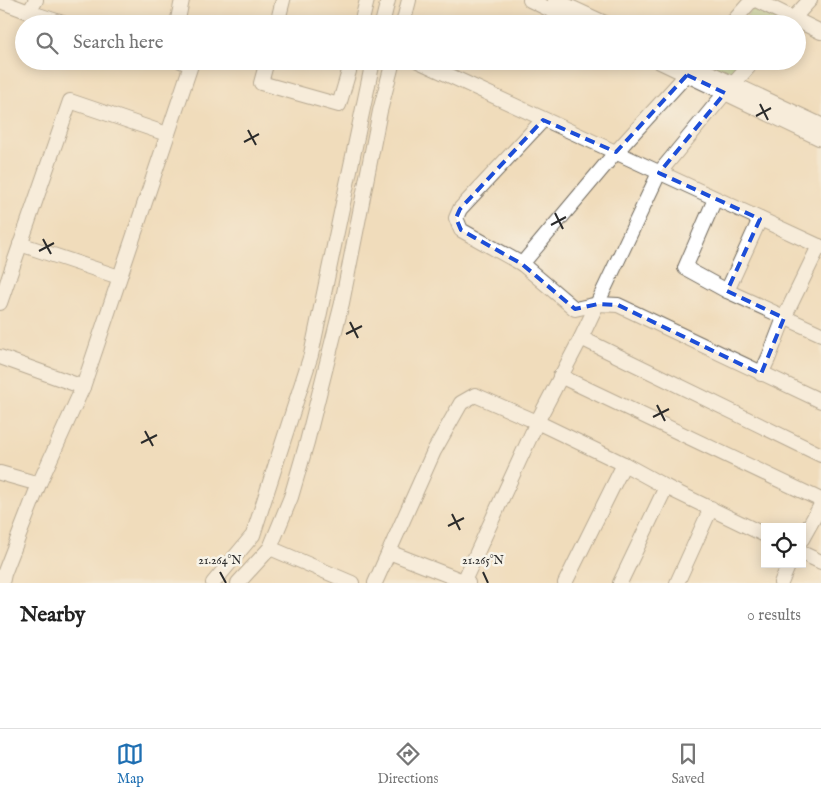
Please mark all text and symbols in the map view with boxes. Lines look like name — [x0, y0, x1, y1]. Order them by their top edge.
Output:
search box — [15, 15, 806, 70]
icon: search — [33, 29, 61, 57]
text: Search here — [73, 31, 164, 55]
map controls — [761, 523, 806, 568]
button: locate — [761, 523, 806, 568]
text: 21.264°N — [198, 553, 242, 568]
text: 21.265°N — [462, 553, 505, 568]
text: Nearby — [20, 602, 85, 629]
text: 0 results — [747, 606, 801, 626]
tab: Map — [116, 740, 144, 788]
tab: Directions — [377, 740, 438, 788]
tab: Saved — [671, 740, 704, 788]

